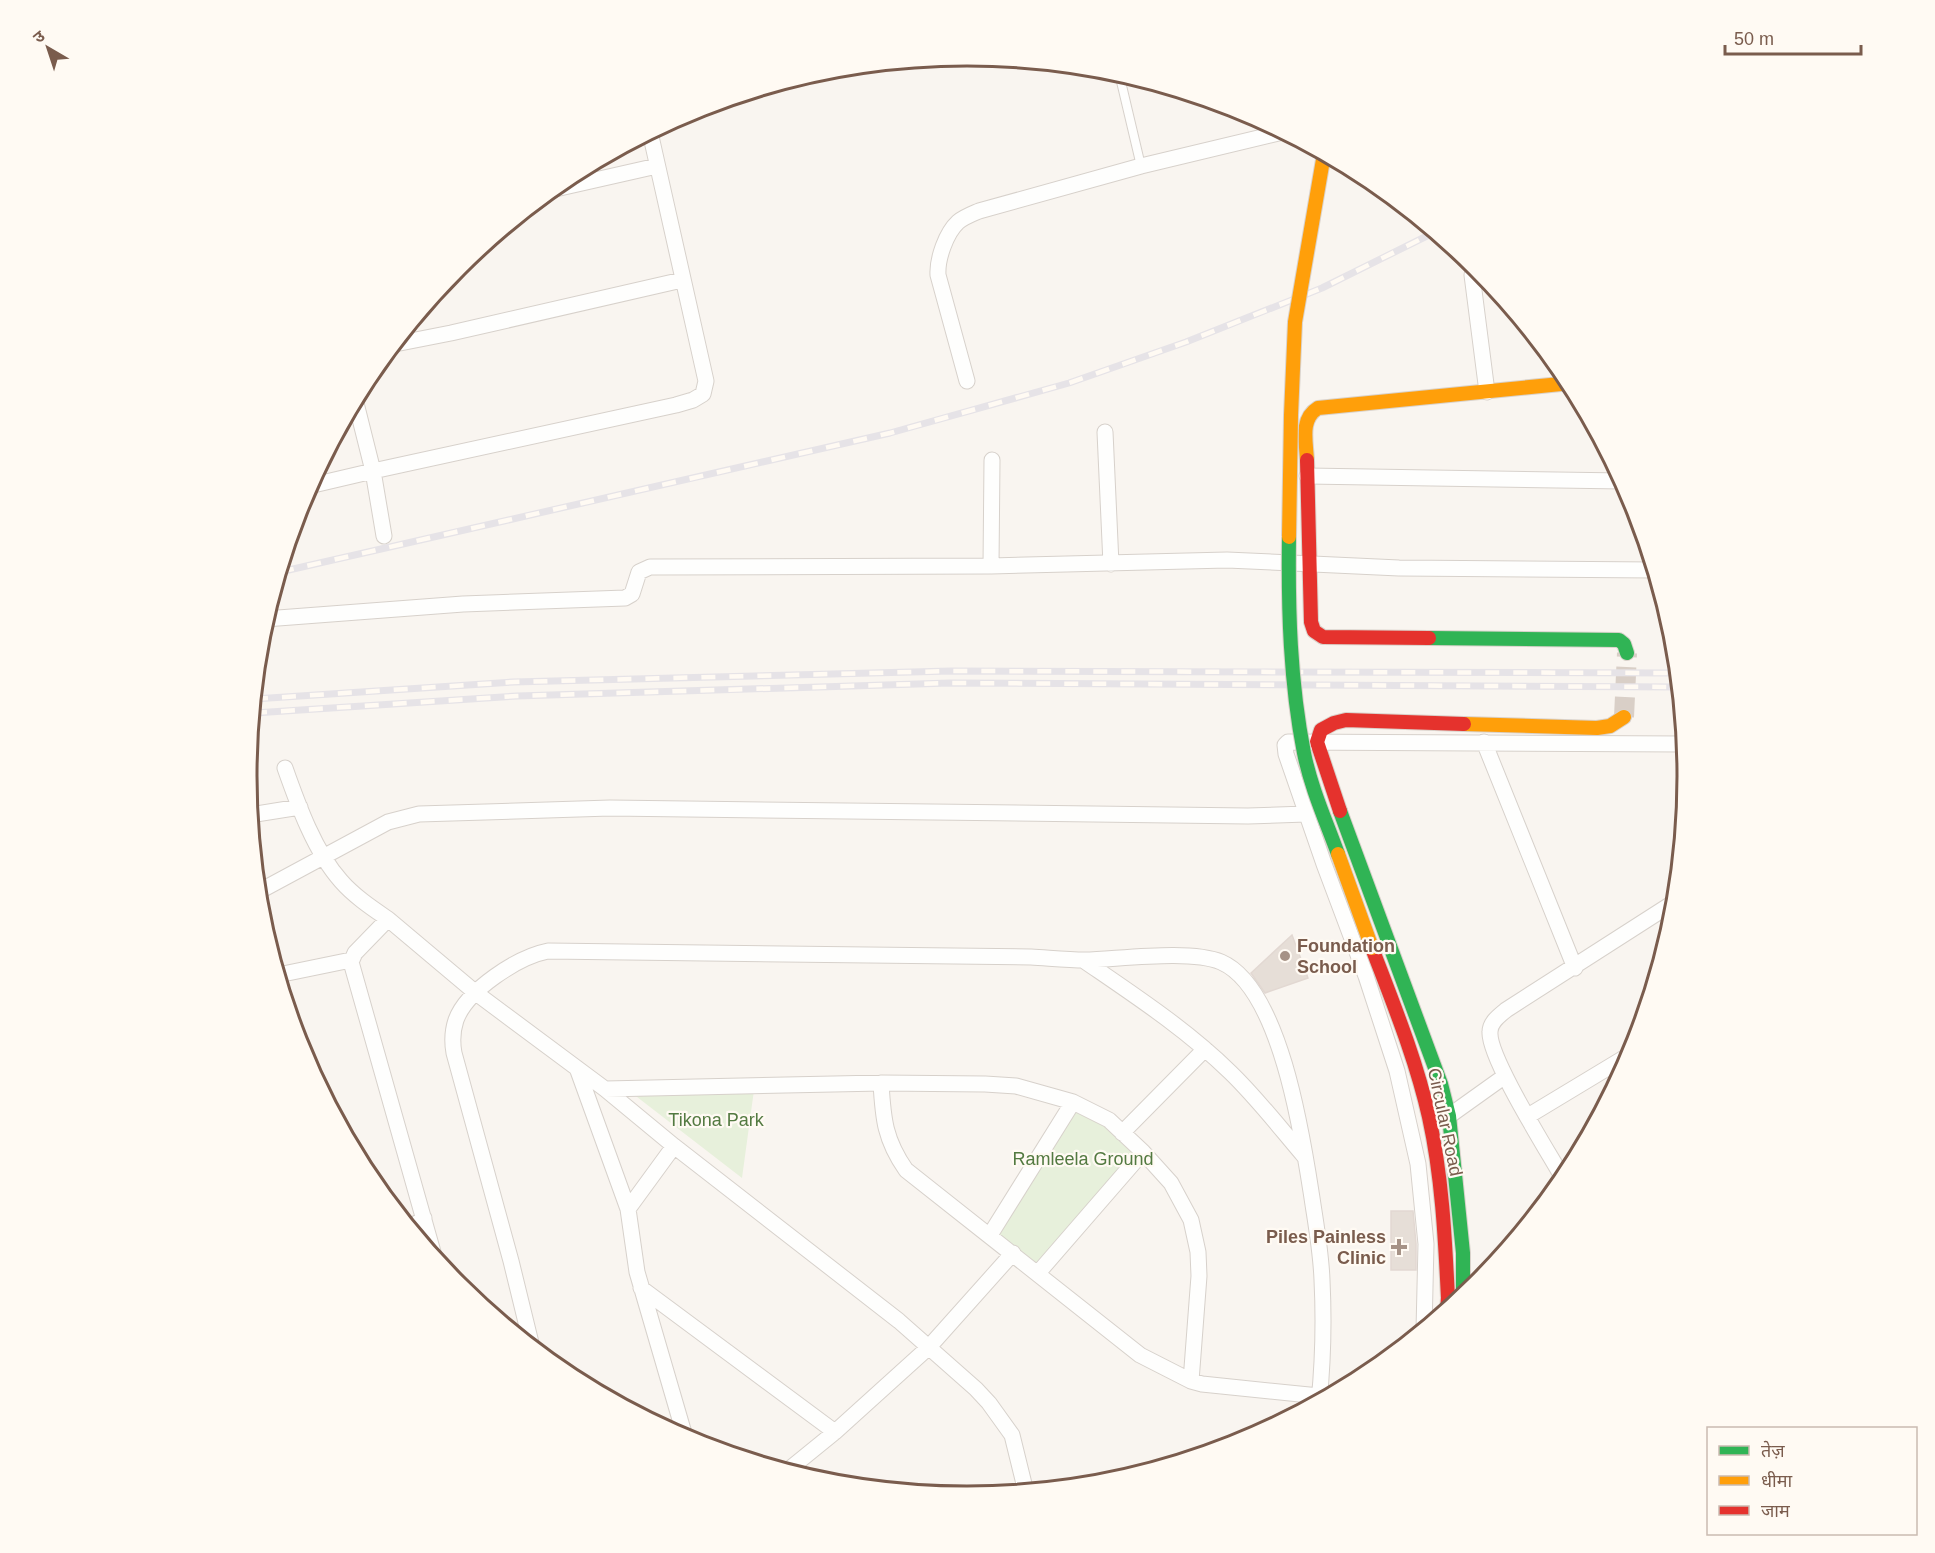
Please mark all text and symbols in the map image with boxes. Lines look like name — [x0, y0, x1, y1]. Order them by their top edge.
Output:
north arrow — [18, 18, 78, 78]
scale bar — [1725, 18, 1862, 56]
text: उ — [30, 27, 48, 46]
text: 50 m — [1734, 29, 1774, 49]
place label: Foundation School — [1297, 936, 1395, 977]
marker: Foundation School — [1278, 949, 1292, 963]
street label: Circular Road — [1424, 1066, 1466, 1178]
park label: Tikona Park — [668, 1110, 765, 1130]
park label: Ramleela Ground — [1012, 1149, 1154, 1169]
place label: Piles Painless Clinic — [1266, 1227, 1386, 1268]
marker: Piles Painless Clinic — [1390, 1238, 1408, 1256]
legend — [1707, 1427, 1917, 1535]
text: तेज़ — [1761, 1440, 1785, 1461]
text: धीमा — [1761, 1471, 1792, 1491]
text: जाम — [1761, 1501, 1791, 1521]

